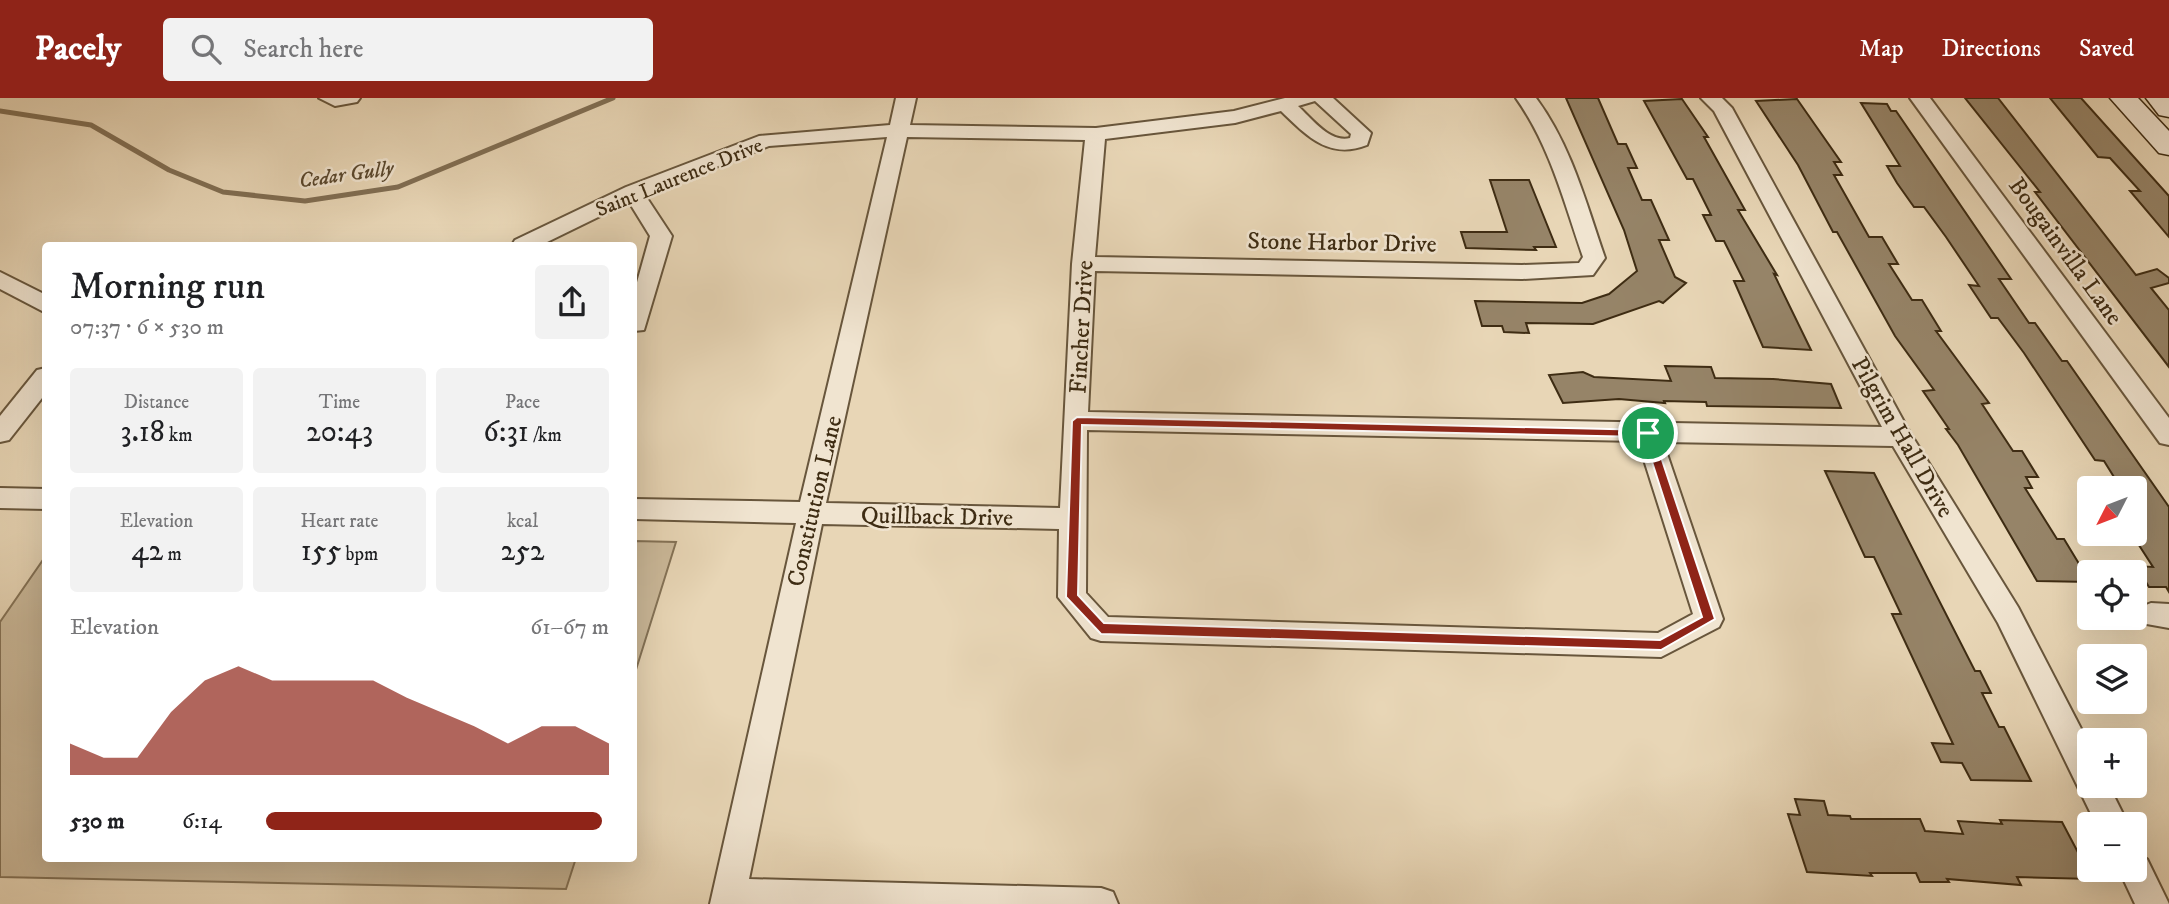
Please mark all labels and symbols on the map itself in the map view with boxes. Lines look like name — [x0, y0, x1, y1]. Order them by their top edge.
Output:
street label: Saint Laurence Drive — [592, 132, 767, 223]
water label: Cedar Gully — [297, 155, 397, 195]
street label: Bougainvilla Lane — [2002, 172, 2129, 331]
street label: Stone Harbor Drive — [1247, 226, 1437, 260]
street label: Fincher Drive — [1064, 259, 1100, 395]
street label: Pilgrim Hall Drive — [1844, 352, 1960, 523]
pin — [1618, 403, 1678, 463]
street label: Constitution Lane — [781, 413, 849, 590]
north arrow — [2077, 476, 2147, 546]
street label: Quillback Drive — [861, 501, 1013, 533]

